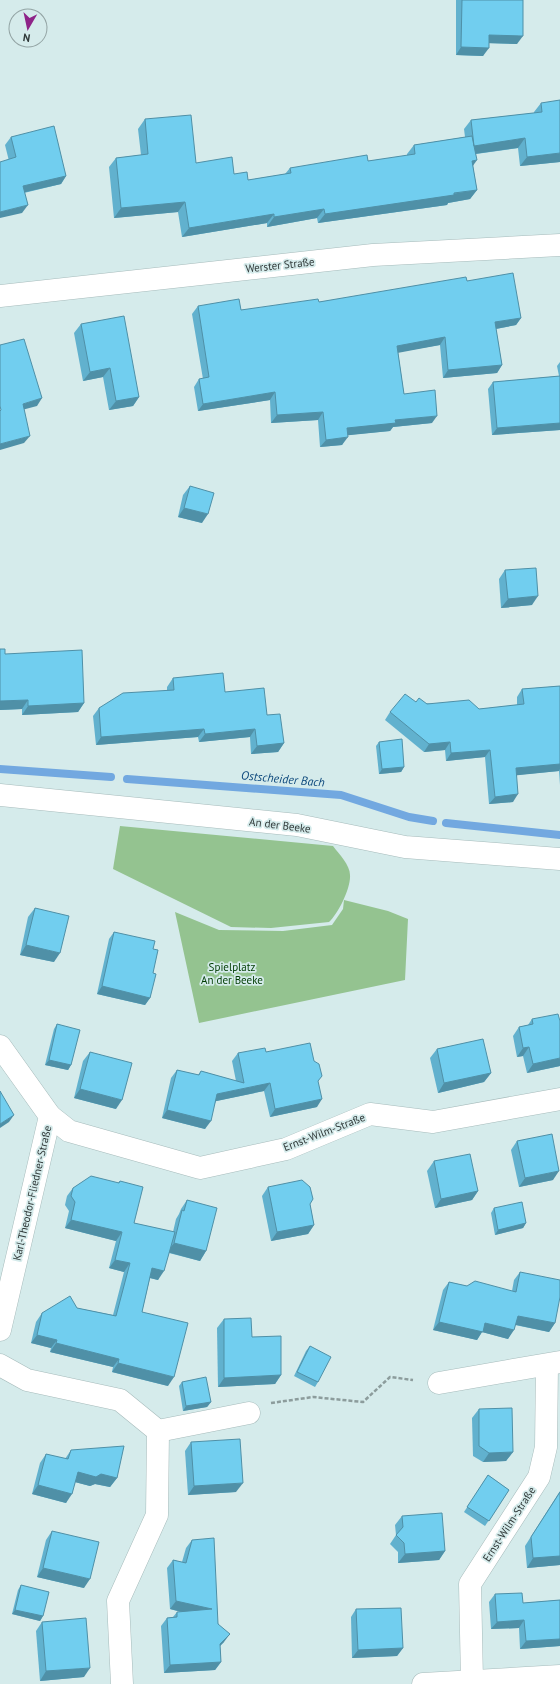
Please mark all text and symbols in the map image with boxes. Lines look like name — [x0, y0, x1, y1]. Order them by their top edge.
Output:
north arrow — [8, 8, 48, 48]
text: N — [22, 30, 31, 45]
street label: Werster Straße — [245, 254, 316, 276]
water label: Ostscheider Bach — [241, 767, 325, 790]
street label: An der Beeke — [248, 814, 312, 836]
park label: Spielplatz An der Beeke — [201, 960, 263, 987]
street label: Ernst-Wilm-Straße — [281, 1110, 367, 1154]
street label: Karl-Theodor-Fliedner-Straße — [10, 1124, 54, 1262]
street label: Ernst-Wilm-Straße — [480, 1484, 539, 1564]

